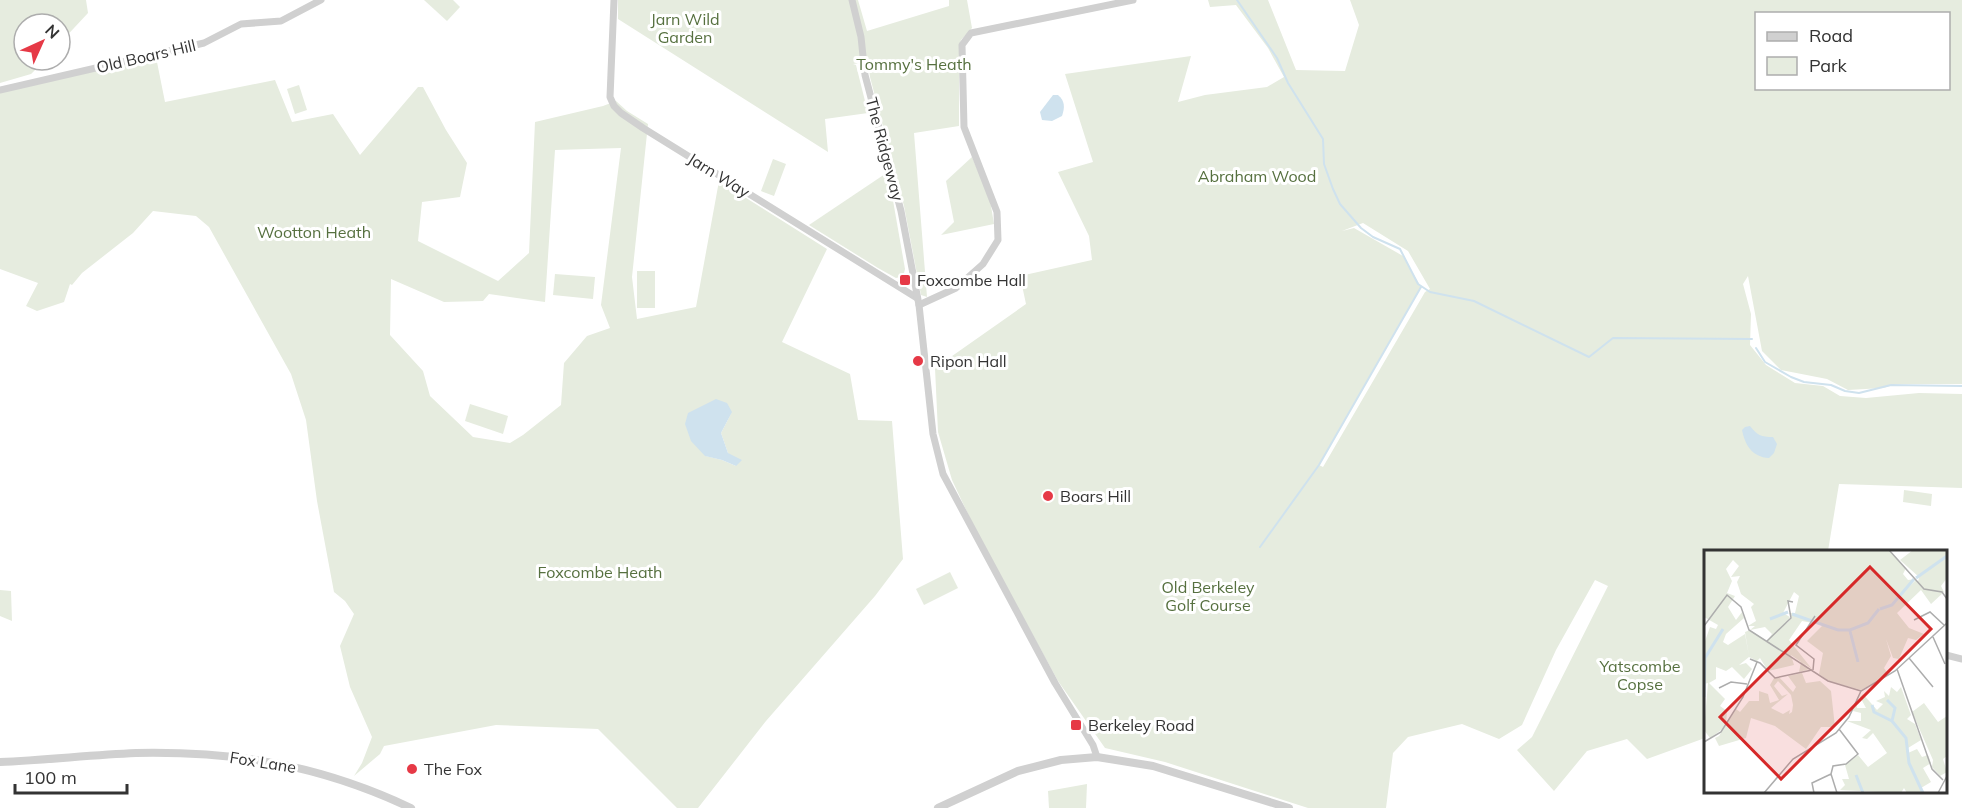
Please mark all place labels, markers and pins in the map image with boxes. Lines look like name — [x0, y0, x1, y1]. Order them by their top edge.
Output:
place label: Foxcombe Hall — [917, 270, 1026, 290]
marker: Foxcombe Hall — [898, 273, 912, 287]
place label: Ripon Hall — [930, 351, 1007, 371]
marker: Ripon Hall — [911, 354, 925, 368]
place label: Boars Hill — [1060, 486, 1131, 506]
marker: Boars Hill — [1041, 489, 1055, 503]
place label: Berkeley Road — [1088, 715, 1194, 735]
marker: Berkeley Road — [1069, 718, 1083, 732]
place label: The Fox — [424, 759, 483, 779]
marker: The Fox — [405, 762, 419, 776]

